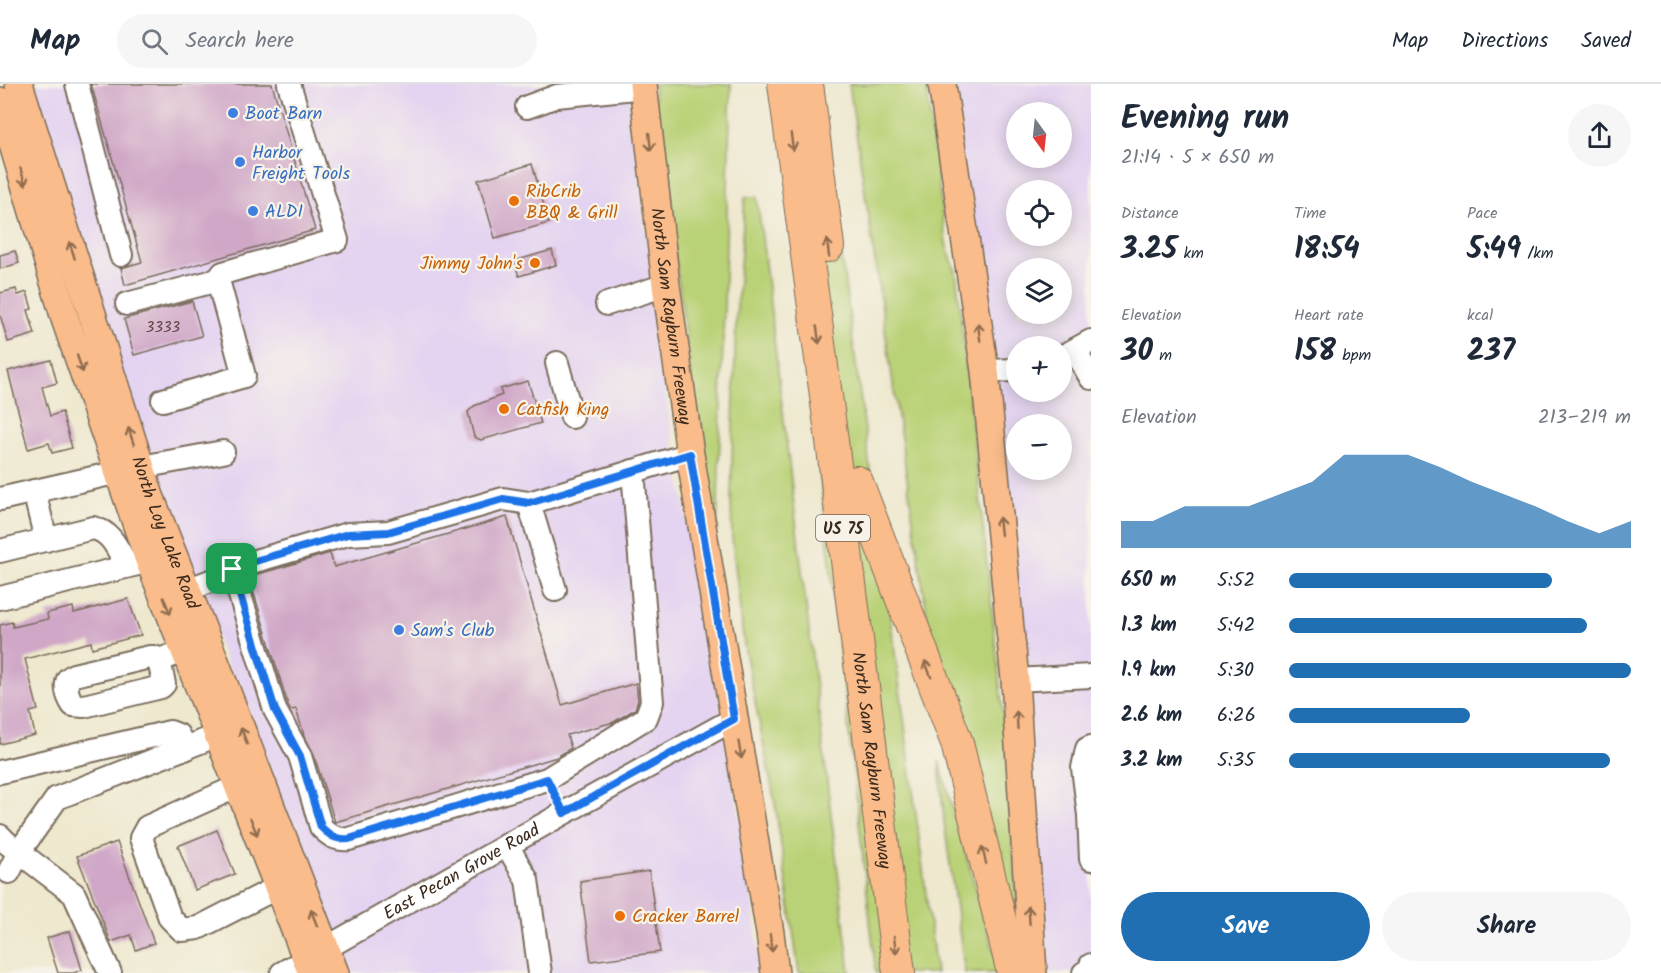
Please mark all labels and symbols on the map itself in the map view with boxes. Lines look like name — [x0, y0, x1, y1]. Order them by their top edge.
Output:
place label: Boot Barn — [245, 100, 322, 129]
north arrow — [1006, 102, 1072, 168]
marker: Boot Barn — [226, 106, 240, 120]
one-way arrow — [645, 132, 656, 152]
one-way arrow — [786, 132, 797, 151]
place label: Harbor Freight Tools — [252, 139, 350, 189]
marker: Harbor Freight Tools — [233, 155, 247, 169]
one-way arrow — [18, 168, 29, 187]
place label: RibCrib BBQ & Grill — [526, 178, 618, 228]
marker: RibCrib BBQ & Grill — [507, 194, 521, 208]
place label: ALDI — [265, 198, 303, 227]
marker: ALDI — [246, 204, 260, 218]
street label: North Sam Rayburn Freeway — [641, 206, 699, 427]
one-way arrow — [822, 239, 833, 259]
one-way arrow — [66, 241, 77, 260]
place label: Jimmy John's — [420, 250, 523, 279]
marker: Jimmy John's — [528, 256, 542, 270]
house number: 3333 — [146, 316, 181, 340]
one-way arrow — [973, 323, 984, 342]
one-way arrow — [812, 325, 823, 345]
one-way arrow — [76, 354, 87, 373]
place label: Catfish King — [516, 396, 609, 425]
marker: Catfish King — [497, 402, 511, 416]
one-way arrow — [125, 427, 136, 446]
street label: North Loy Lake Road — [122, 453, 207, 615]
road number: US 75 — [816, 515, 870, 541]
one-way arrow — [994, 516, 1005, 536]
pin — [206, 543, 257, 594]
one-way arrow — [163, 597, 174, 615]
place label: Sam's Club — [411, 617, 495, 646]
marker: Sam's Club — [392, 623, 406, 637]
street label: North Sam Rayburn Freeway — [843, 650, 899, 871]
one-way arrow — [922, 660, 933, 678]
one-way arrow — [1012, 711, 1023, 730]
one-way arrow — [238, 728, 249, 746]
one-way arrow — [734, 740, 745, 760]
street label: East Pecan Grove Road — [378, 816, 547, 929]
one-way arrow — [250, 817, 261, 836]
one-way arrow — [977, 846, 989, 865]
place label: Cracker Barrel — [632, 903, 740, 932]
one-way arrow — [1024, 905, 1035, 925]
marker: Cracker Barrel — [613, 909, 627, 923]
one-way arrow — [308, 910, 319, 928]
one-way arrow — [766, 932, 777, 952]
one-way arrow — [890, 935, 901, 955]

